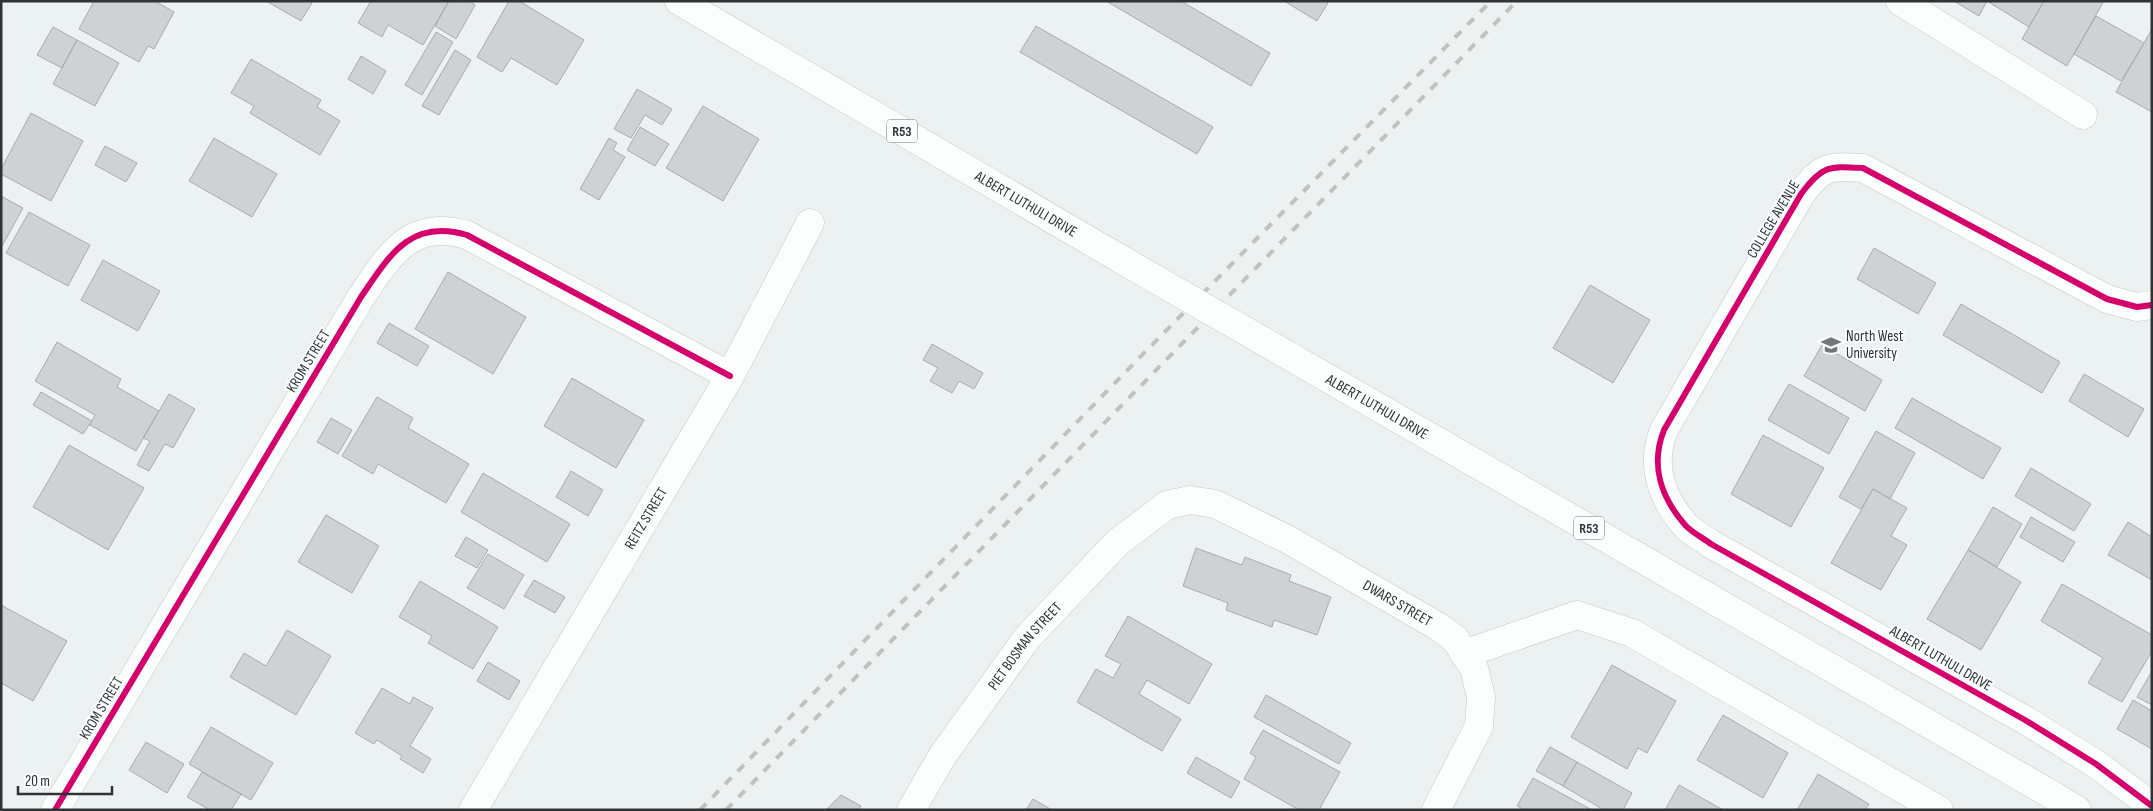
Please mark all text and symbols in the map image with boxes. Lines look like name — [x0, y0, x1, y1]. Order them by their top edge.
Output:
road number: R53 — [887, 120, 917, 142]
street label: ALBERT LUTHULI DRIVE — [970, 166, 1080, 242]
street label: COLLEGE AVENUE — [1743, 177, 1804, 262]
street label: KROM STREET — [282, 326, 335, 396]
place label: North West University — [1846, 327, 1904, 363]
school or university icon: North West University — [1820, 334, 1842, 356]
street label: ALBERT LUTHULI DRIVE — [1321, 370, 1432, 444]
street label: REITZ STREET — [620, 484, 672, 553]
road number: R53 — [1574, 516, 1604, 540]
street label: DWARS STREET — [1359, 576, 1435, 631]
street label: PIET BOSMAN STREET — [984, 598, 1066, 694]
street label: ALBERT LUTHULI DRIVE — [1885, 621, 1995, 695]
street label: KROM STREET — [75, 673, 128, 743]
scale bar — [18, 764, 111, 796]
text: 20 m — [25, 772, 50, 791]

